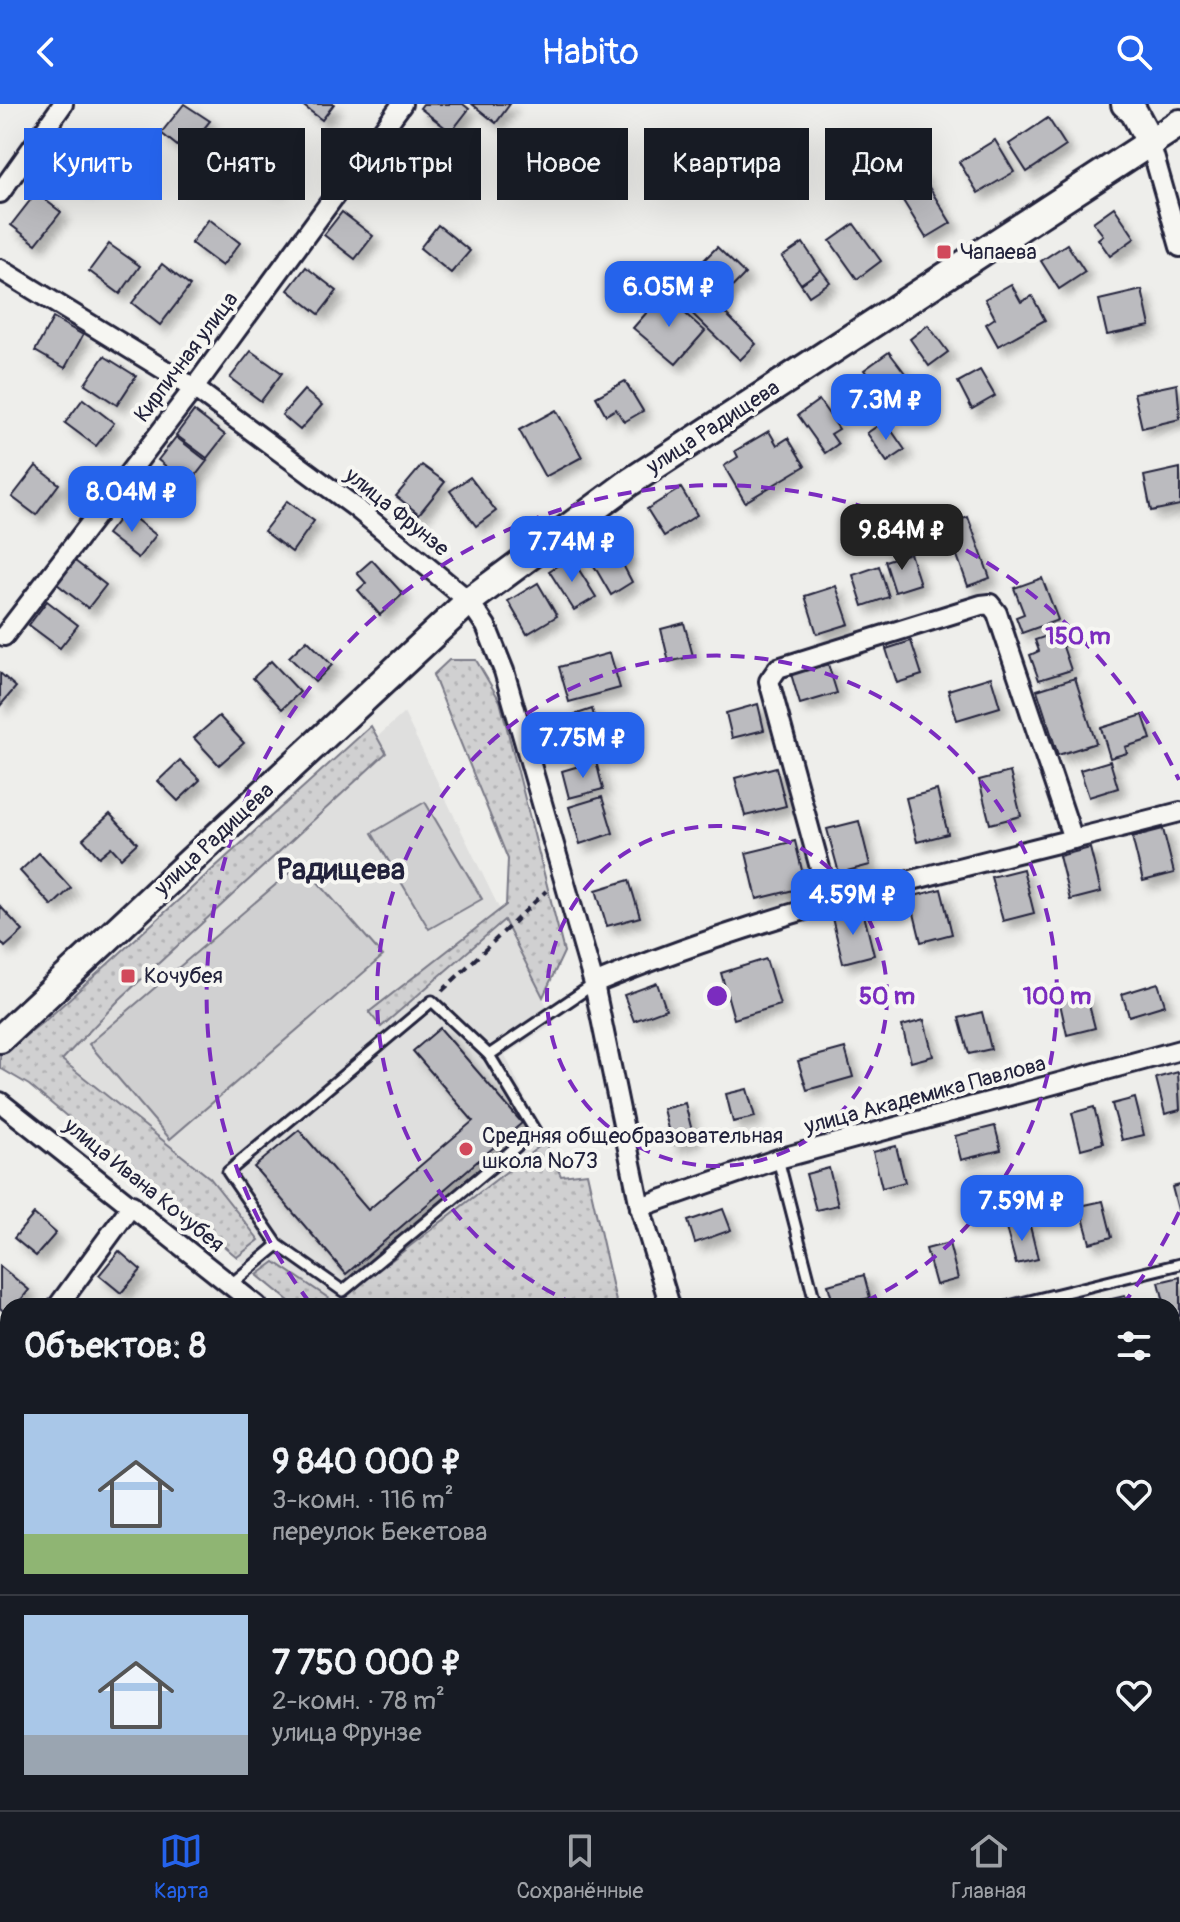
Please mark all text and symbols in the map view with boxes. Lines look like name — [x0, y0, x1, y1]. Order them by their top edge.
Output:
icon: back — [24, 30, 68, 74]
text: Habito — [541, 30, 639, 75]
icon: search — [1112, 30, 1156, 74]
chip: Купить — [24, 128, 162, 200]
chip: Снять — [178, 128, 305, 200]
chip: Фильтры — [321, 128, 481, 200]
chip: Новое — [497, 128, 628, 200]
chip: Квартира — [644, 128, 809, 200]
chip: Дом — [825, 128, 932, 200]
place label: Чапаева — [960, 238, 1037, 266]
marker: Чапаева — [935, 243, 953, 261]
pin: 6.05M ₽ — [595, 261, 743, 329]
text: 6.05M ₽ — [623, 271, 715, 303]
street label: Кирпичная улица — [128, 286, 244, 428]
street label: улица Радищева — [640, 373, 785, 481]
pin: 7.3M ₽ — [821, 374, 951, 442]
text: 7.3M ₽ — [849, 384, 923, 416]
street label: улица Фрунзе — [338, 461, 455, 563]
pin: 8.04M ₽ — [58, 466, 206, 534]
text: 8.04M ₽ — [86, 476, 178, 508]
pin: 9.84M ₽ — [828, 504, 976, 572]
text: 9.84M ₽ — [858, 514, 946, 546]
pin: 7.74M ₽ — [498, 516, 646, 584]
text: 7.74M ₽ — [528, 526, 616, 558]
text: 150 m — [1045, 622, 1111, 651]
pin: 7.75M ₽ — [509, 712, 657, 780]
text: 7.75M ₽ — [539, 722, 627, 754]
street label: улица Радищева — [148, 776, 280, 902]
district label: Радищева — [277, 851, 405, 888]
pin: 4.59M ₽ — [779, 869, 927, 937]
text: 4.59M ₽ — [809, 879, 897, 911]
place label: Кочубея — [144, 962, 223, 990]
marker: Кочубея — [119, 967, 137, 985]
centre of rings — [703, 982, 731, 1010]
text: 50 m — [859, 982, 915, 1011]
text: 100 m — [1023, 982, 1091, 1011]
street label: улица Академика Павлова — [800, 1049, 1049, 1141]
street label: улица Ивана Кочубея — [57, 1111, 230, 1258]
place label: Средняя общеобразовательная школа №73 — [482, 1122, 783, 1175]
marker: Средняя общеобразовательная школа №73 — [457, 1140, 475, 1158]
pin: 7.59M ₽ — [948, 1175, 1096, 1243]
text: 7.59M ₽ — [979, 1185, 1065, 1217]
icon: filters — [1112, 1324, 1156, 1368]
text: Объектов: 8 — [24, 1325, 206, 1368]
text: 9 840 000 ₽ — [272, 1441, 462, 1484]
icon: home — [88, 1446, 184, 1542]
icon: heart — [1112, 1472, 1156, 1516]
text: 3-комн. · 116 m² — [272, 1484, 454, 1516]
text: переулок Бекетова — [272, 1516, 487, 1548]
text: 7 750 000 ₽ — [272, 1642, 462, 1685]
icon: home — [88, 1647, 184, 1743]
icon: heart — [1112, 1673, 1156, 1717]
text: 2-комн. · 78 m² — [272, 1685, 445, 1717]
text: улица Фрунзе — [272, 1717, 422, 1749]
tab: Карта — [154, 1829, 209, 1905]
tab: Сохранённые — [516, 1829, 643, 1905]
tab: Главная — [951, 1829, 1026, 1905]

